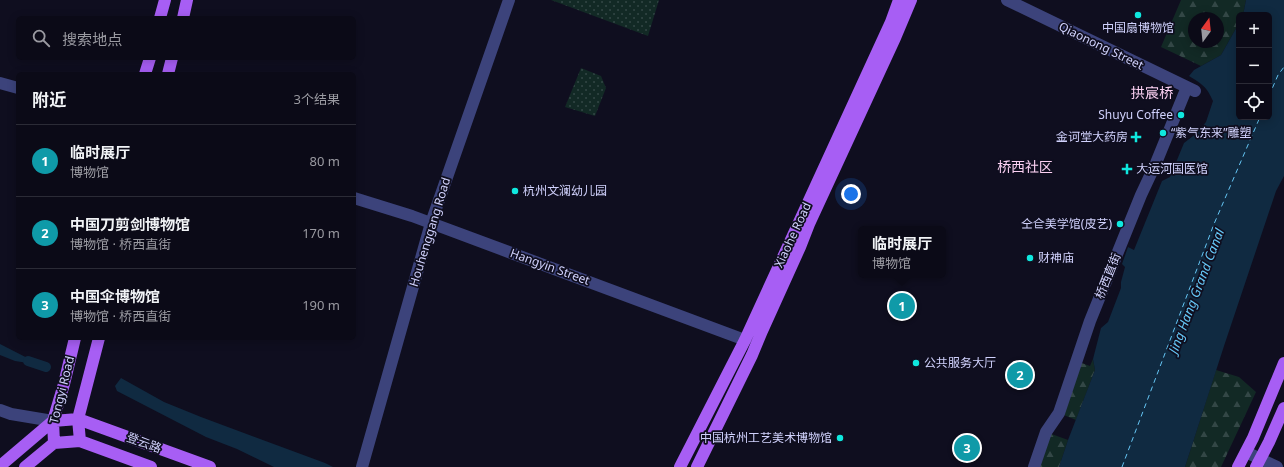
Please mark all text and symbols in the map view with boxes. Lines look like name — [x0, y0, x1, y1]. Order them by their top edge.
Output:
marker: 中国扇博物馆 — [1133, 10, 1143, 20]
north arrow — [1188, 12, 1224, 48]
map controls — [1236, 12, 1272, 120]
button: + — [1236, 12, 1272, 48]
search box — [16, 16, 356, 60]
street label: Qiaonong Street — [1056, 18, 1147, 74]
place label: 中国扇博物馆 — [1102, 19, 1174, 36]
icon: search — [30, 27, 52, 49]
text: 搜索地点 — [62, 29, 122, 49]
button: − — [1236, 48, 1272, 84]
district label: 拱宸桥 — [1131, 83, 1173, 102]
button: locate — [1236, 84, 1272, 120]
text: 附近 — [32, 88, 66, 111]
text: 3个结果 — [294, 90, 340, 108]
place label: Shuyu Coffee — [1098, 106, 1173, 123]
marker: Shuyu Coffee — [1176, 110, 1186, 120]
place label: “紫气东来”雕塑 — [1171, 124, 1252, 141]
place label: 金诃堂大药房 — [1056, 128, 1128, 145]
marker: “紫气东来”雕塑 — [1158, 128, 1168, 138]
marker: 金诃堂大药房 — [1131, 132, 1141, 142]
text: 临时展厅 — [70, 142, 130, 162]
text: 1 — [41, 152, 49, 170]
text: 80 m — [310, 152, 340, 170]
district label: 桥西社区 — [997, 157, 1053, 176]
place label: 大运河国医馆 — [1136, 160, 1208, 177]
text: 博物馆 — [70, 163, 109, 181]
marker: 大运河国医馆 — [1121, 163, 1133, 175]
street label: Houhenggang Road — [405, 175, 454, 289]
place label: 杭州文澜幼儿园 — [523, 182, 607, 199]
your location — [841, 184, 861, 204]
marker: 杭州文澜幼儿园 — [510, 186, 520, 196]
street label: Xiaohe Road — [770, 199, 815, 270]
text: 中国刀剪剑博物馆 — [70, 214, 190, 234]
place label: 仝仺美学馆(皮艺) — [1021, 215, 1112, 232]
marker: 仝仺美学馆(皮艺) — [1115, 219, 1125, 229]
text: 2 — [41, 224, 49, 242]
text: 170 m — [302, 224, 340, 242]
water label: Jing Hang Grand Canal — [1163, 225, 1228, 359]
popup — [858, 226, 946, 278]
text: 临时展厅 — [872, 233, 932, 253]
text: 博物馆 · 桥西直街 — [70, 235, 171, 253]
street label: Hangyin Street — [508, 244, 593, 289]
place label: 财神庙 — [1038, 249, 1074, 266]
street label: 桥西直街 — [1091, 250, 1124, 301]
marker: 财神庙 — [1025, 253, 1035, 263]
text: 博物馆 — [872, 254, 911, 272]
text: 中国伞博物馆 — [70, 286, 160, 306]
pin: 1 — [889, 291, 915, 321]
text: 3 — [41, 296, 49, 314]
text: 190 m — [302, 296, 340, 314]
text: 博物馆 · 桥西直街 — [70, 307, 171, 325]
street label: Tongyi Road — [45, 354, 78, 425]
place label: 公共服务大厅 — [924, 354, 996, 371]
marker: 公共服务大厅 — [911, 358, 921, 368]
pin: 2 — [1007, 360, 1033, 390]
street label: 登云路 — [124, 428, 164, 457]
place label: 中国杭州工艺美术博物馆 — [700, 429, 832, 446]
marker: 中国杭州工艺美术博物馆 — [835, 433, 845, 443]
pin: 3 — [954, 433, 980, 463]

